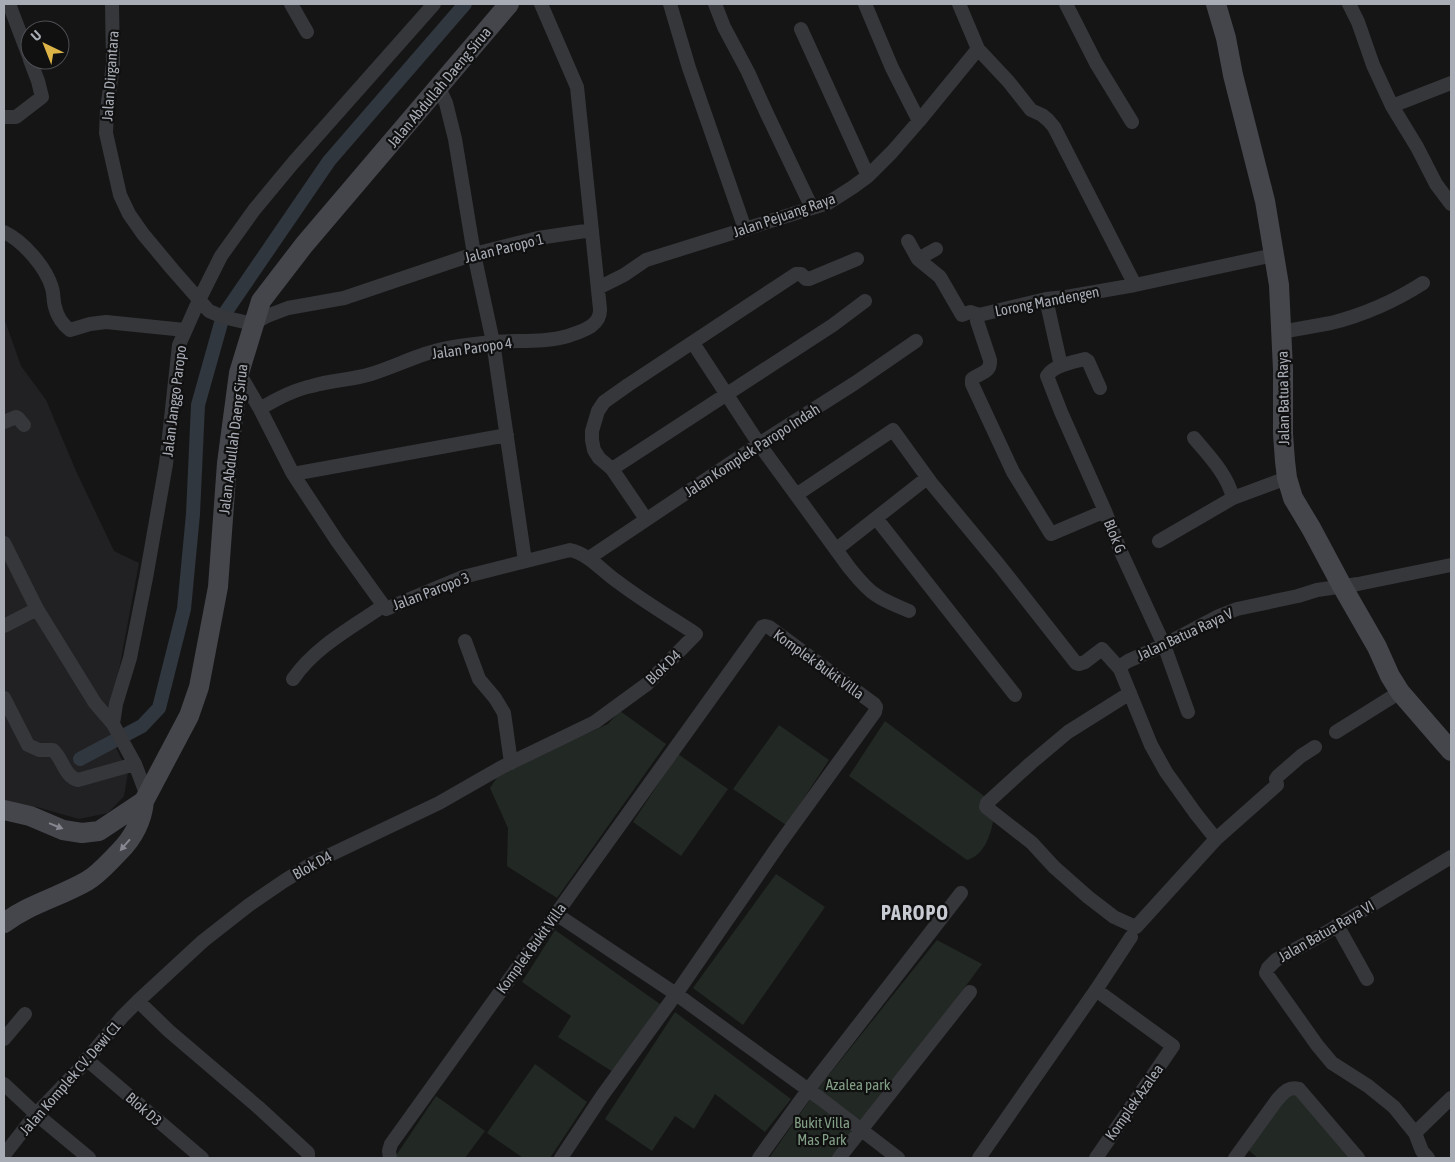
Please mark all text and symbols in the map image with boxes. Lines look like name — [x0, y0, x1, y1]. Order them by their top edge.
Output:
north arrow — [20, 20, 70, 70]
street label: Jalan Abdullah Daeng Sirua — [384, 24, 494, 150]
text: U — [28, 27, 45, 44]
street label: Jalan Dirgantara — [98, 30, 122, 122]
street label: Jalan Pejuang Raya — [731, 190, 837, 240]
street label: Jalan Paropo 1 — [463, 230, 545, 266]
street label: Lorong Mandengen — [993, 283, 1101, 319]
street label: Jalan Paropo 4 — [431, 334, 513, 362]
street label: Jalan Janggo Paropo — [159, 344, 189, 458]
street label: Jalan Batua Raya — [1274, 351, 1292, 445]
street label: Jalan Abdullah Daeng Sirua — [215, 363, 251, 515]
street label: Jalan Komplek Paropo Indah — [681, 400, 823, 500]
street label: Blok G — [1101, 517, 1129, 555]
street label: Jalan Paropo 3 — [390, 569, 472, 613]
street label: Jalan Batua Raya V — [1134, 604, 1236, 664]
street label: Komplek Bukit Villa — [771, 626, 867, 702]
street label: Blok D4 — [642, 646, 684, 688]
one-way arrow — [49, 823, 63, 831]
one-way arrow — [120, 839, 131, 852]
street label: Blok D4 — [289, 847, 335, 883]
street label: Jalan Batua Raya VI — [1275, 897, 1377, 965]
street label: Komplek Bukit Villa — [493, 900, 569, 996]
district label: PAROPO — [881, 901, 949, 924]
street label: Jalan Komplek CV. Dewi C1 — [16, 1018, 124, 1138]
street label: Komplek Azalea — [1102, 1061, 1166, 1143]
park label: Azalea park — [826, 1076, 891, 1093]
street label: Blok D3 — [123, 1089, 165, 1129]
park label: Bukit Villa Mas Park — [794, 1114, 850, 1148]

